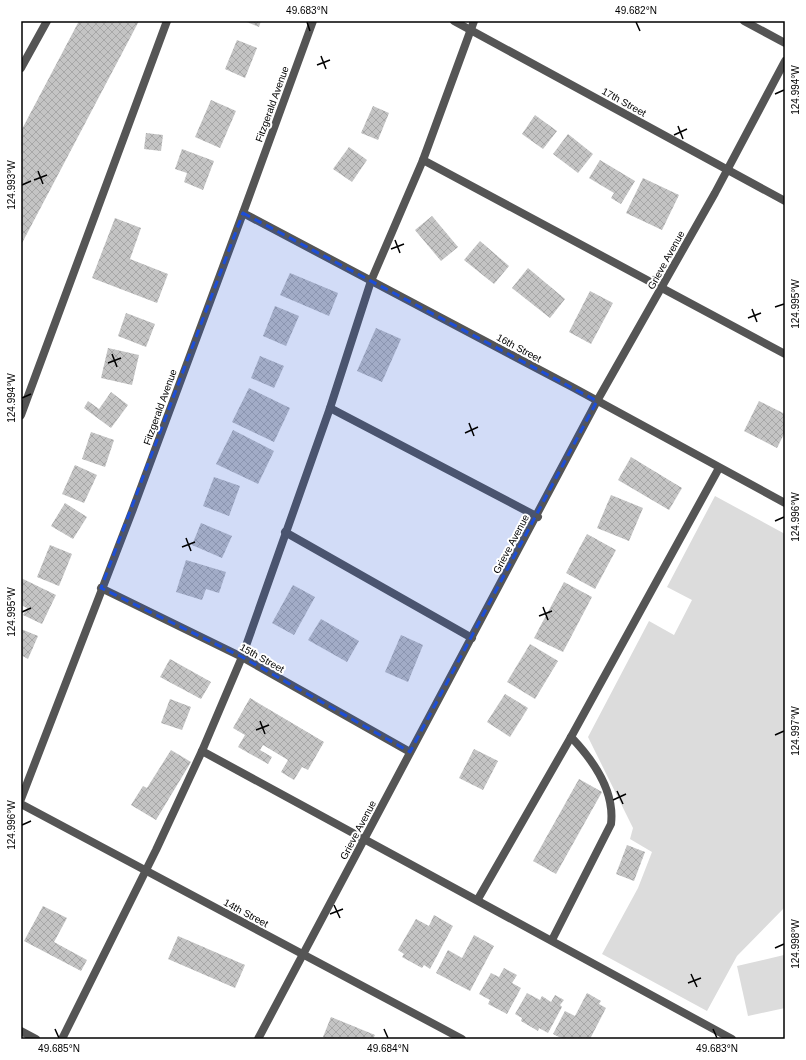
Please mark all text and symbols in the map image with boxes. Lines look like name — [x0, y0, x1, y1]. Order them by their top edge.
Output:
text: 49.683°N — [286, 5, 328, 16]
text: 49.682°N — [615, 5, 657, 16]
street label: Fitzgerald Avenue — [253, 64, 291, 143]
text: 124.994°W — [790, 65, 801, 115]
street label: 17th Street — [600, 85, 648, 119]
text: 124.993°W — [6, 160, 17, 210]
street label: Grieve Avenue — [645, 228, 687, 291]
text: 124.995°W — [790, 279, 801, 329]
street label: 16th Street — [495, 332, 543, 364]
street label: Fitzgerald Avenue — [141, 367, 179, 446]
text: 124.994°W — [6, 373, 17, 423]
text: 124.996°W — [790, 492, 801, 542]
street label: Grieve Avenue — [491, 512, 531, 575]
text: 124.995°W — [6, 587, 17, 637]
street label: 15th Street — [238, 641, 286, 675]
text: 124.997°W — [790, 706, 801, 756]
street label: Grieve Avenue — [338, 798, 378, 861]
text: 124.996°W — [6, 800, 17, 850]
street label: 14th Street — [222, 897, 270, 929]
text: 124.998°W — [790, 919, 801, 969]
text: 49.685°N — [38, 1043, 80, 1054]
text: 49.684°N — [367, 1043, 409, 1054]
text: 49.683°N — [696, 1043, 738, 1054]

